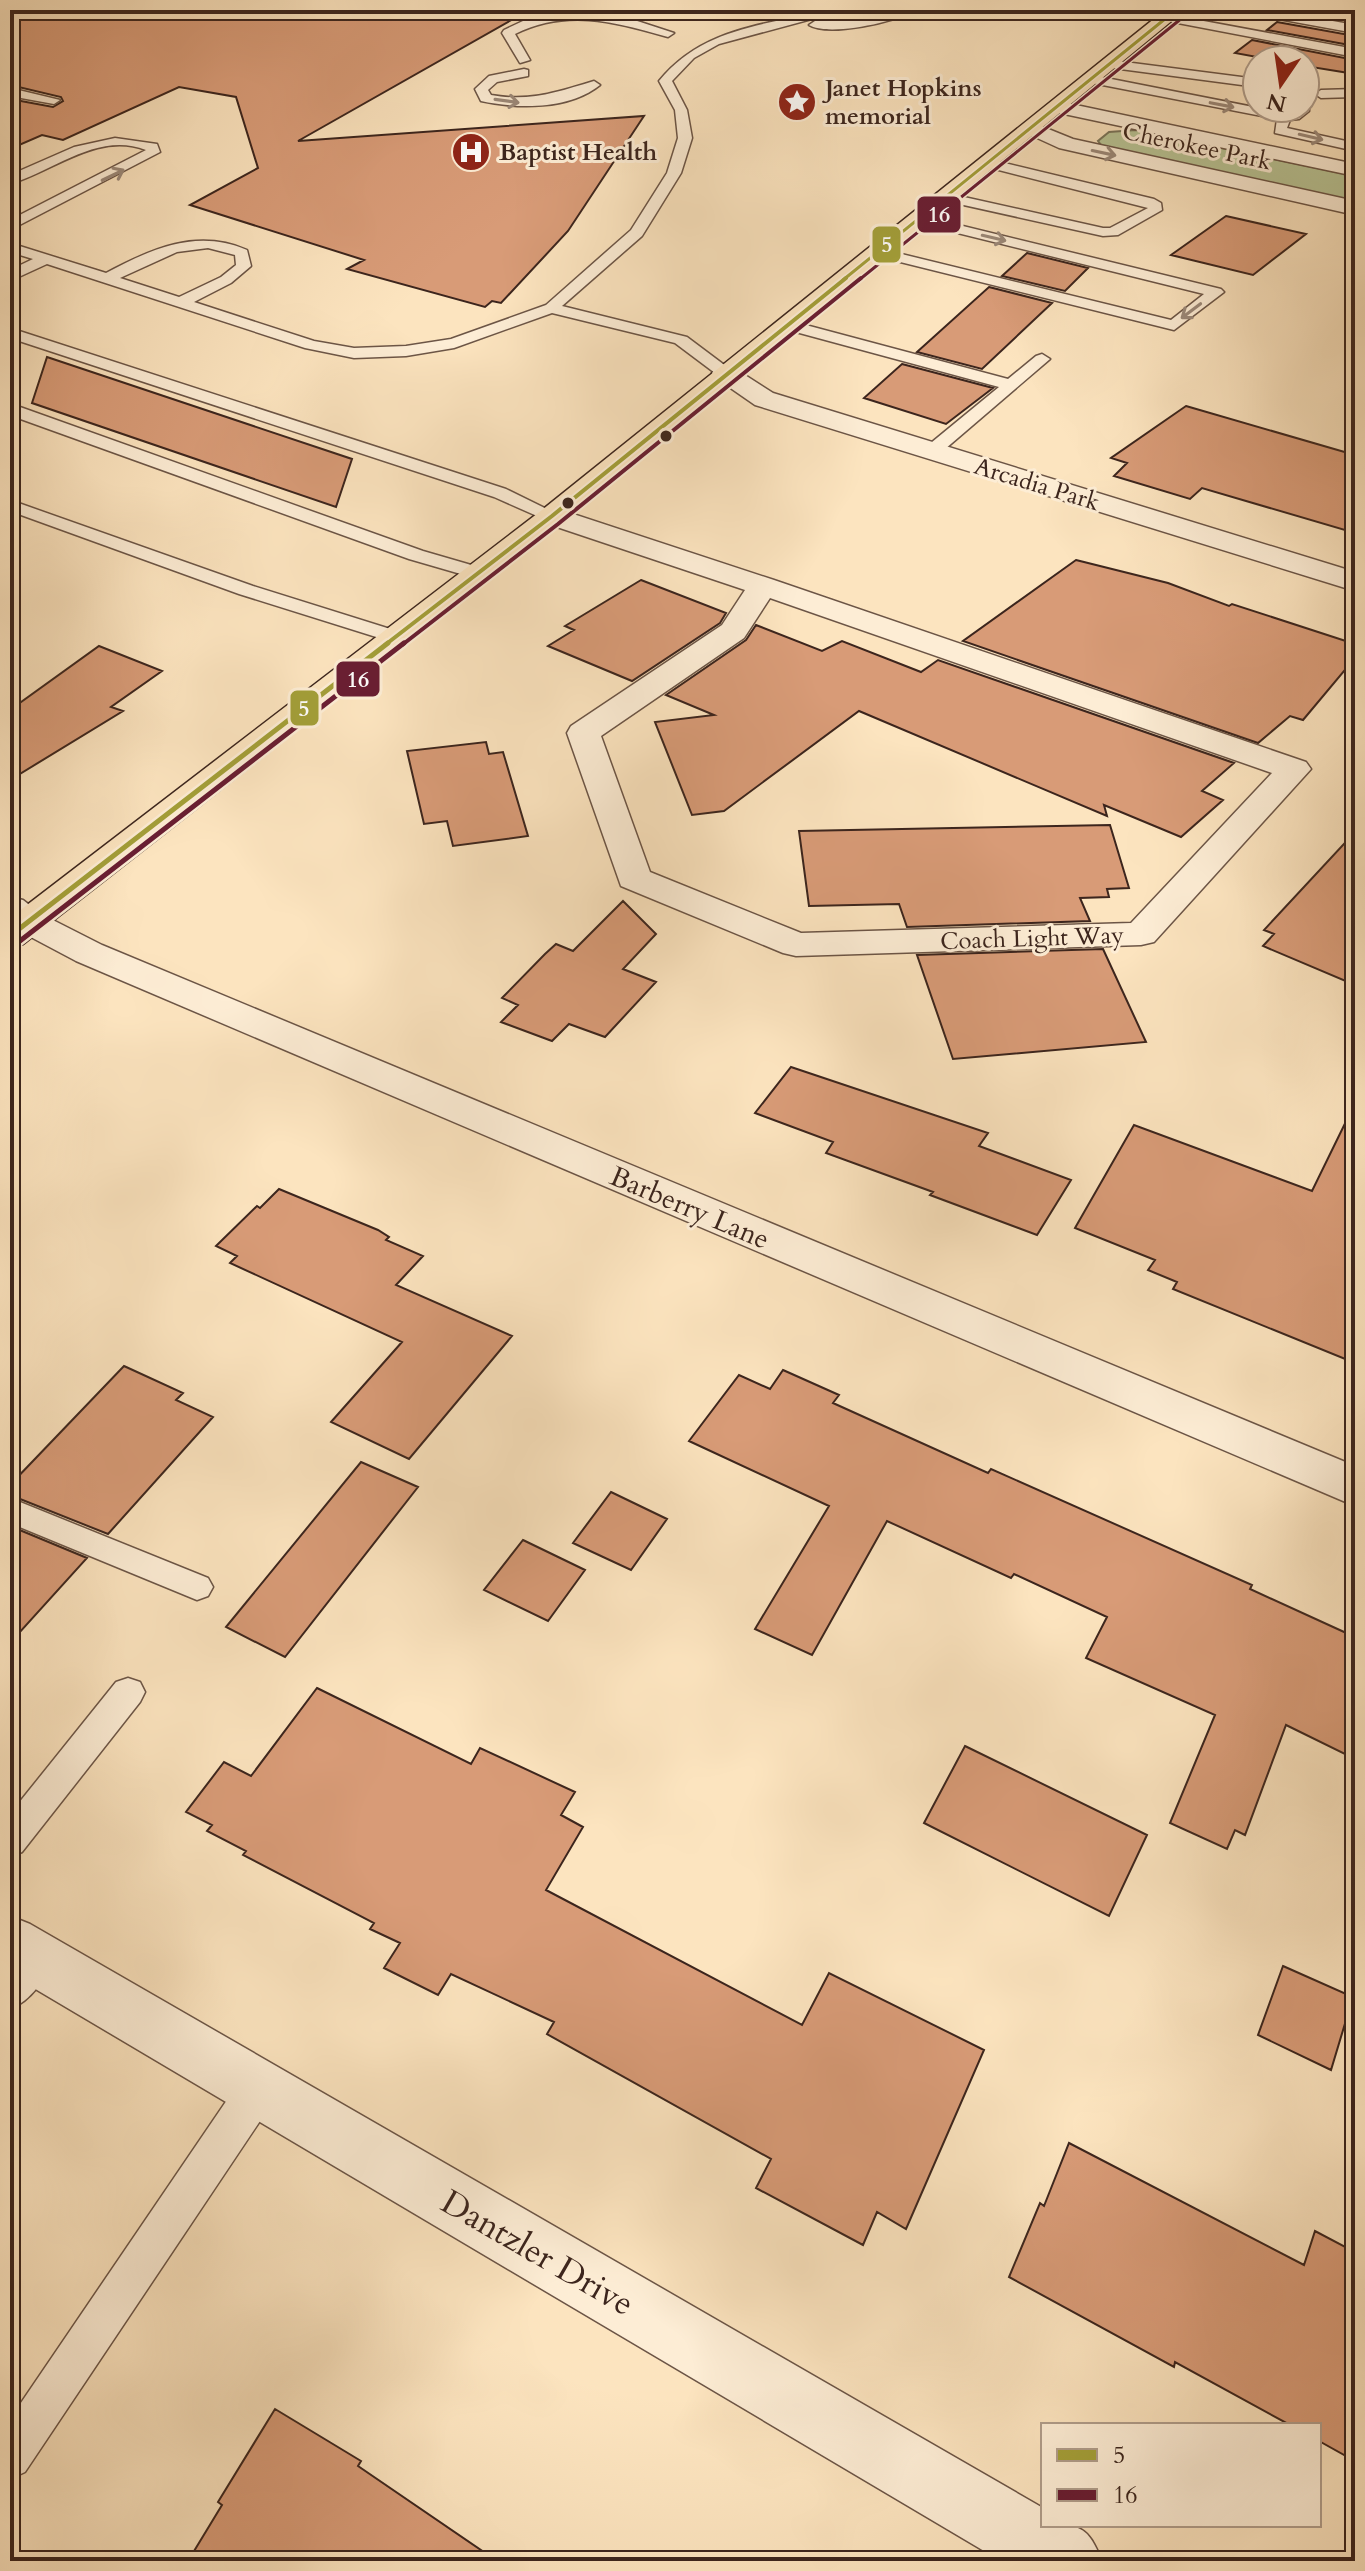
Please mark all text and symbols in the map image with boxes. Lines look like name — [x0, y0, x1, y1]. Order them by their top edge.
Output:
north arrow — [1241, 44, 1321, 124]
place label: Janet Hopkins memorial — [822, 72, 982, 133]
place icon: Janet Hopkins memorial — [776, 81, 818, 123]
text: N — [1264, 86, 1289, 119]
one-way arrow — [494, 94, 519, 109]
one-way arrow — [1209, 98, 1235, 113]
street label: Cherokee Park — [1119, 115, 1275, 178]
one-way arrow — [1298, 130, 1323, 145]
hospital icon: Baptist Health — [450, 131, 492, 173]
place label: Baptist Health — [499, 136, 657, 169]
one-way arrow — [1091, 146, 1117, 161]
one-way arrow — [101, 166, 125, 182]
line badge: 16 — [916, 195, 962, 234]
text: 16 — [928, 200, 950, 230]
line badge: 5 — [871, 225, 902, 264]
text: 5 — [881, 230, 893, 260]
one-way arrow — [980, 232, 1006, 247]
one-way arrow — [1181, 303, 1202, 320]
unlabelled marker — [658, 428, 674, 444]
street label: Arcadia Park — [970, 450, 1104, 519]
unlabelled marker — [560, 495, 576, 511]
line badge: 16 — [335, 660, 381, 698]
text: 16 — [347, 665, 369, 695]
line badge: 5 — [289, 689, 320, 727]
text: 5 — [298, 694, 310, 724]
street label: Coach Light Way — [940, 919, 1125, 958]
street label: Barberry Lane — [604, 1157, 775, 1259]
street label: Dantzler Drive — [433, 2179, 642, 2327]
legend — [1041, 2423, 1321, 2527]
text: 5 — [1113, 2439, 1125, 2472]
text: 16 — [1113, 2479, 1138, 2512]

